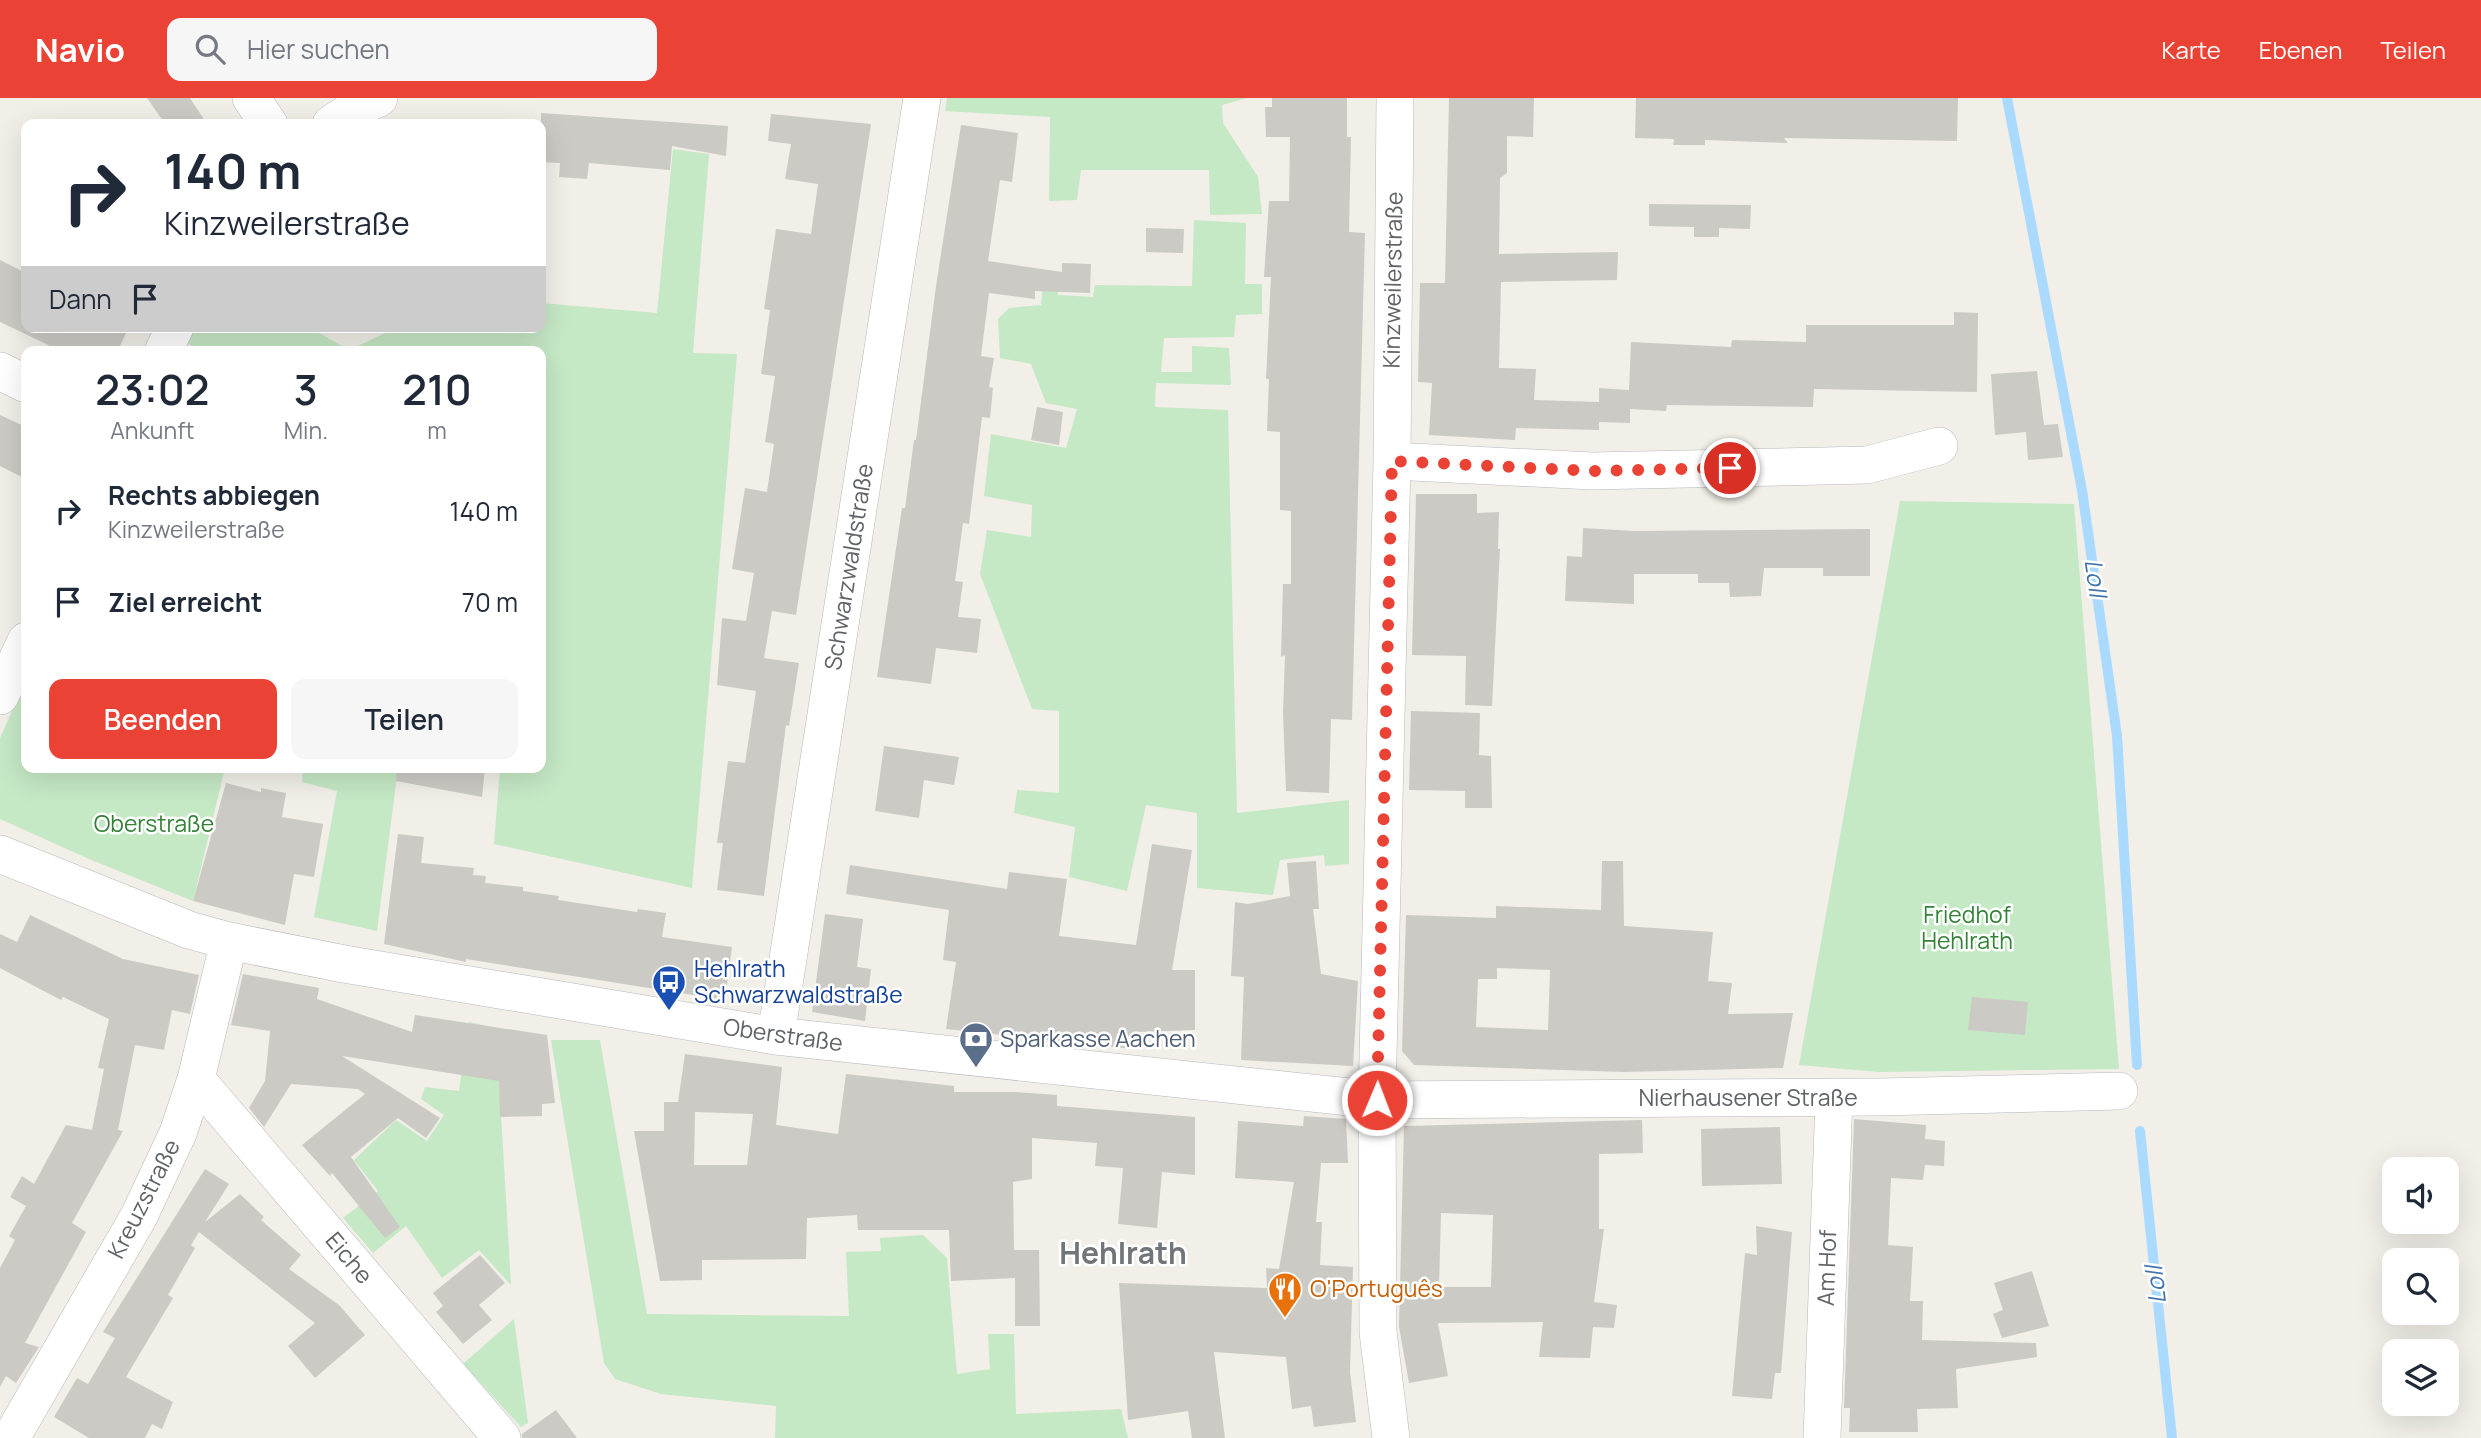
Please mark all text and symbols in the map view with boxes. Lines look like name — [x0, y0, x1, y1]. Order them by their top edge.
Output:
search box — [167, 18, 657, 81]
text: Navio — [35, 27, 125, 72]
icon: search — [191, 30, 229, 68]
text: Hier suchen — [247, 31, 390, 67]
text: Karte — [2161, 33, 2221, 66]
text: Ebenen — [2259, 33, 2342, 66]
text: Teilen — [2380, 33, 2446, 66]
text: 140 m — [164, 137, 301, 204]
icon: right — [49, 147, 140, 238]
street label: Kinzweilerstraße — [1374, 191, 1410, 369]
text: Kinzweilerstraße — [164, 201, 410, 245]
icon: arrive — [126, 280, 164, 318]
text: Dann — [49, 281, 112, 317]
text: 23:02 — [95, 360, 209, 418]
text: 3 — [294, 360, 318, 418]
text: 210 — [402, 360, 472, 418]
text: Ankunft — [110, 414, 195, 446]
text: Min. — [284, 414, 328, 446]
text: m — [427, 414, 447, 446]
pin — [1700, 438, 1760, 498]
icon: arrive — [1711, 449, 1749, 487]
street label: Schwarzwaldstraße — [816, 461, 880, 672]
text: Rechts abbiegen — [108, 477, 320, 513]
icon: right — [49, 492, 87, 530]
text: 140 m — [449, 493, 518, 529]
text: Kinzweilerstraße — [108, 513, 285, 545]
water label: Loll — [2078, 557, 2116, 602]
icon: arrive — [49, 583, 87, 621]
text: Ziel erreicht — [108, 584, 262, 620]
text: 70 m — [462, 584, 518, 620]
button: Beenden — [49, 679, 277, 759]
button: Teilen — [291, 679, 518, 759]
park label: Oberstraße — [94, 807, 214, 839]
park label: Friedhof Hehlrath — [1921, 898, 2013, 956]
place label: Hehlrath Schwarzwaldstraße — [694, 952, 903, 1010]
bus stop icon: Hehlrath Schwarzwaldstraße — [650, 963, 688, 1012]
street label: Oberstraße — [721, 1010, 845, 1058]
bank icon: Sparkasse Aachen — [957, 1020, 995, 1069]
place label: Sparkasse Aachen — [1000, 1022, 1196, 1054]
position arrow — [1340, 1063, 1414, 1137]
street label: Nierhausener Straße — [1638, 1081, 1858, 1113]
street label: Kreuzstraße — [99, 1133, 187, 1264]
map controls — [2382, 1157, 2459, 1416]
button: sound — [2382, 1157, 2459, 1234]
street label: Eiche — [319, 1225, 381, 1290]
street label: Am Hof — [1809, 1229, 1843, 1307]
district label: Hehlrath — [1059, 1232, 1187, 1273]
button: search — [2382, 1248, 2459, 1325]
water label: Loll — [2136, 1261, 2173, 1306]
restaurant icon: O'Português — [1266, 1270, 1304, 1319]
place label: O'Português — [1310, 1272, 1443, 1304]
button: layers — [2382, 1339, 2459, 1416]

